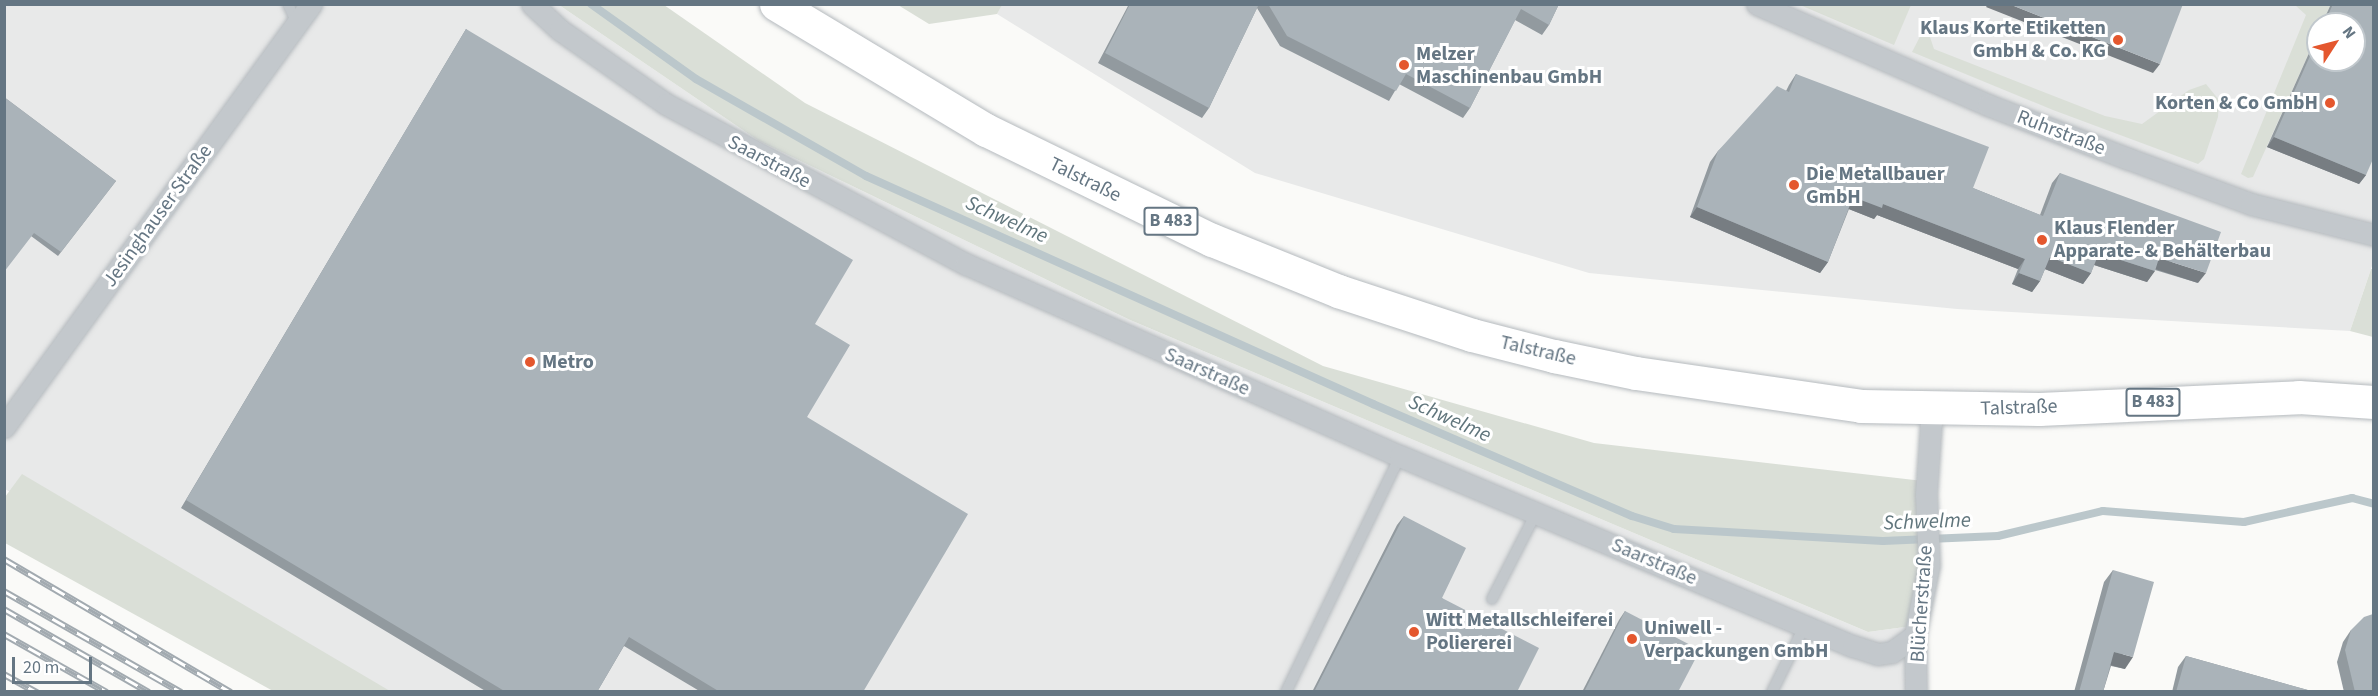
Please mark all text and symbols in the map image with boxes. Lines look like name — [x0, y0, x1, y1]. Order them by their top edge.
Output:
north arrow — [2306, 12, 2366, 72]
place label: Klaus Korte Etiketten GmbH & Co. KG — [1920, 16, 2106, 63]
text: N — [2337, 22, 2361, 43]
marker: Klaus Korte Etiketten GmbH & Co. KG — [2111, 33, 2125, 47]
place label: Melzer Maschinenbau GmbH — [1416, 42, 1602, 89]
marker: Melzer Maschinenbau GmbH — [1397, 58, 1411, 72]
place label: Korten & Co GmbH — [2155, 91, 2318, 115]
marker: Korten & Co GmbH — [2323, 96, 2337, 110]
street label: Ruhrstraße — [2013, 105, 2109, 161]
street label: Saarstraße — [723, 130, 815, 194]
street label: Jesinghauser Straße — [98, 140, 218, 292]
street label: Talstraße — [1045, 152, 1125, 208]
place label: Die Metallbauer GmbH — [1806, 162, 1945, 209]
marker: Die Metallbauer GmbH — [1787, 178, 1801, 192]
water label: Schwelme — [962, 190, 1052, 248]
road number: B 483 — [1142, 206, 1200, 236]
place label: Klaus Flender Apparate- & Behälterbau — [2054, 216, 2271, 263]
marker: Klaus Flender Apparate- & Behälterbau — [2035, 233, 2049, 247]
street label: Talstraße — [1498, 331, 1578, 371]
street label: Saarstraße — [1161, 343, 1253, 401]
place label: Metro — [542, 350, 594, 374]
marker: Metro — [523, 355, 537, 369]
road number: B 483 — [2124, 387, 2182, 417]
water label: Schwelme — [1405, 389, 1495, 447]
street label: Talstraße — [1980, 395, 2058, 421]
water label: Schwelme — [1883, 507, 1971, 535]
street label: Saarstraße — [1608, 533, 1700, 591]
street label: Blücherstraße — [1906, 545, 1938, 663]
place label: Witt Metallschleiferei Poliererei — [1426, 608, 1613, 655]
place label: Uniwell - Verpackungen GmbH — [1644, 616, 1829, 663]
marker: Witt Metallschleiferei Poliererei — [1407, 625, 1421, 639]
marker: Uniwell - Verpackungen GmbH — [1625, 632, 1639, 646]
scale bar — [15, 645, 94, 683]
text: 20 m — [23, 655, 59, 680]

